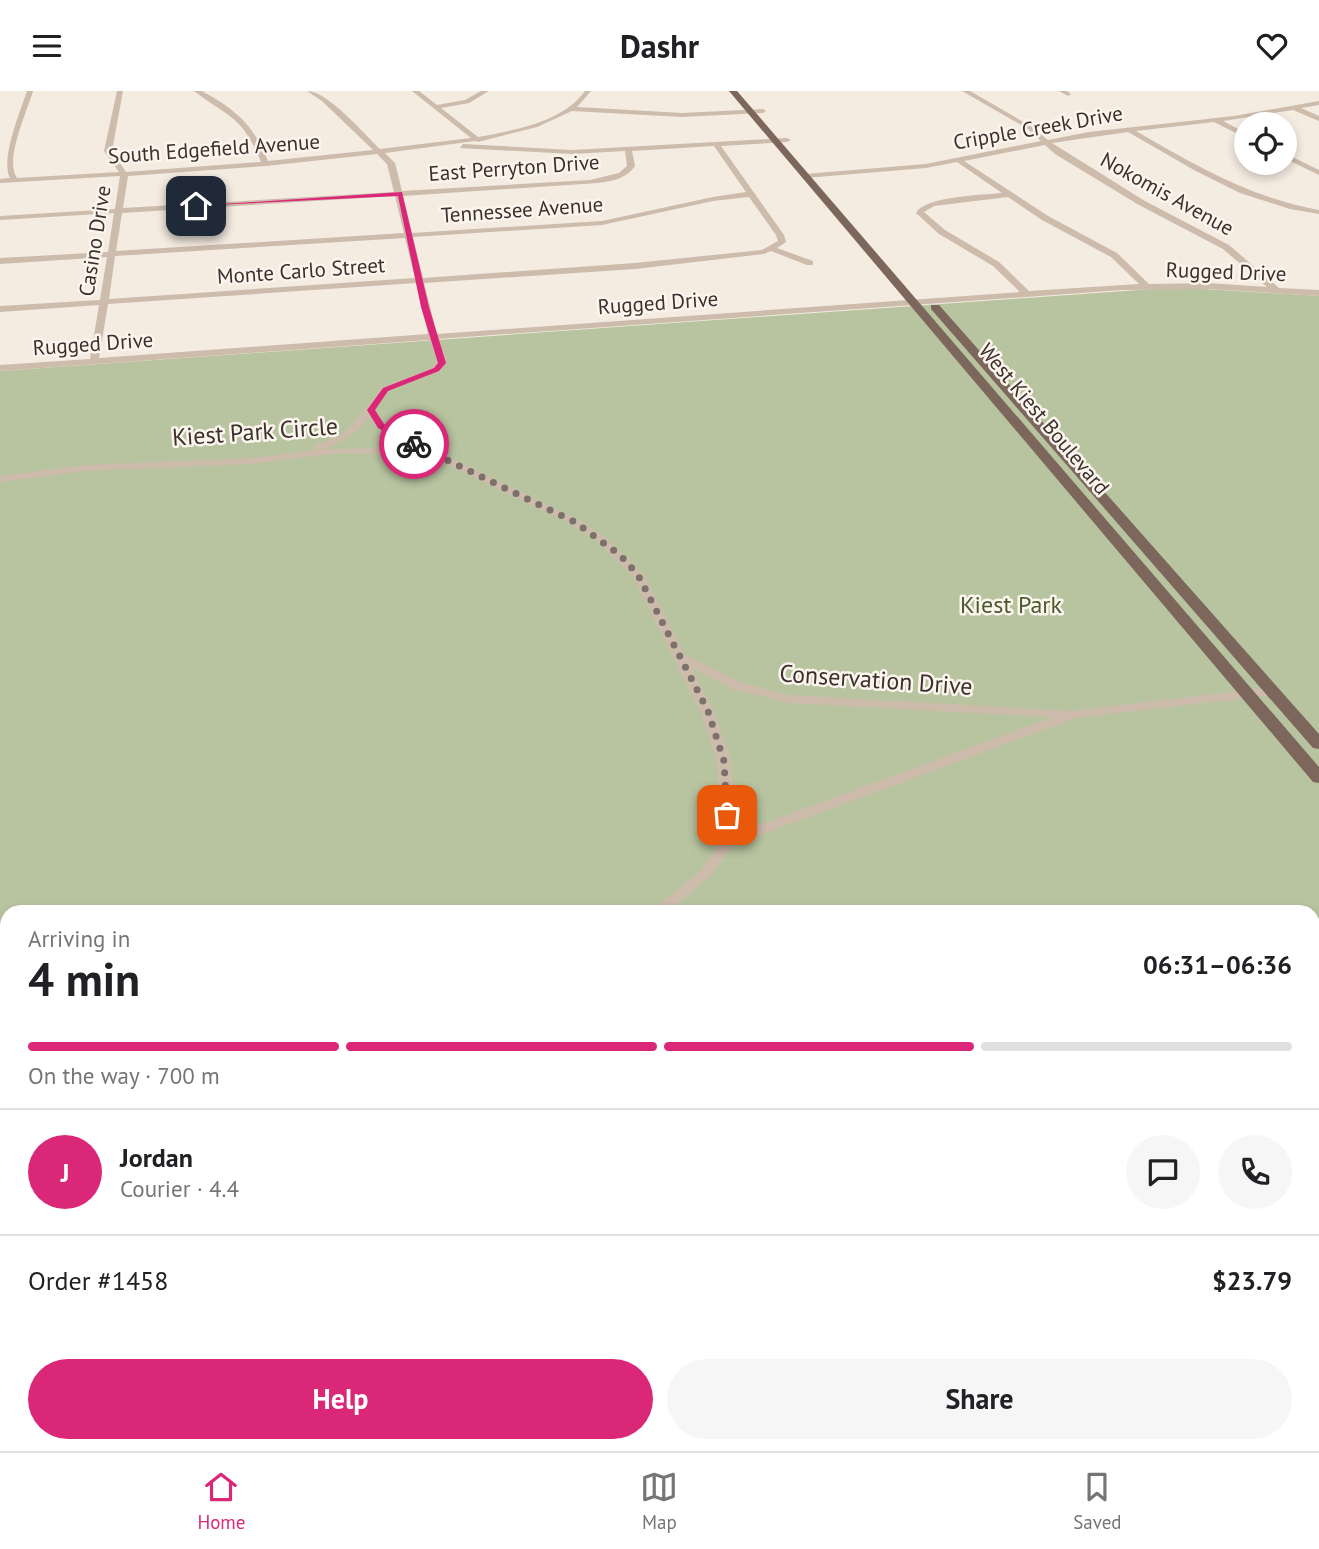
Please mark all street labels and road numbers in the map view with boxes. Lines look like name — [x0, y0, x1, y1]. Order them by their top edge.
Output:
street label: Cripple Creek Drive — [951, 99, 1125, 156]
street label: South Edgefield Avenue — [107, 128, 321, 169]
street label: Nokomis Avenue — [1096, 146, 1239, 241]
street label: East Perryton Drive — [428, 148, 600, 187]
street label: Casino Drive — [72, 184, 117, 298]
street label: Tennessee Avenue — [440, 190, 604, 229]
street label: Monte Carlo Street — [216, 251, 386, 290]
street label: Rugged Drive — [1165, 256, 1287, 287]
street label: Rugged Drive — [597, 285, 719, 320]
street label: Rugged Drive — [32, 326, 154, 361]
street label: West Kiest Boulevard — [973, 337, 1116, 500]
street label: Kiest Park Circle — [171, 410, 339, 453]
street label: Conservation Drive — [778, 657, 974, 702]

